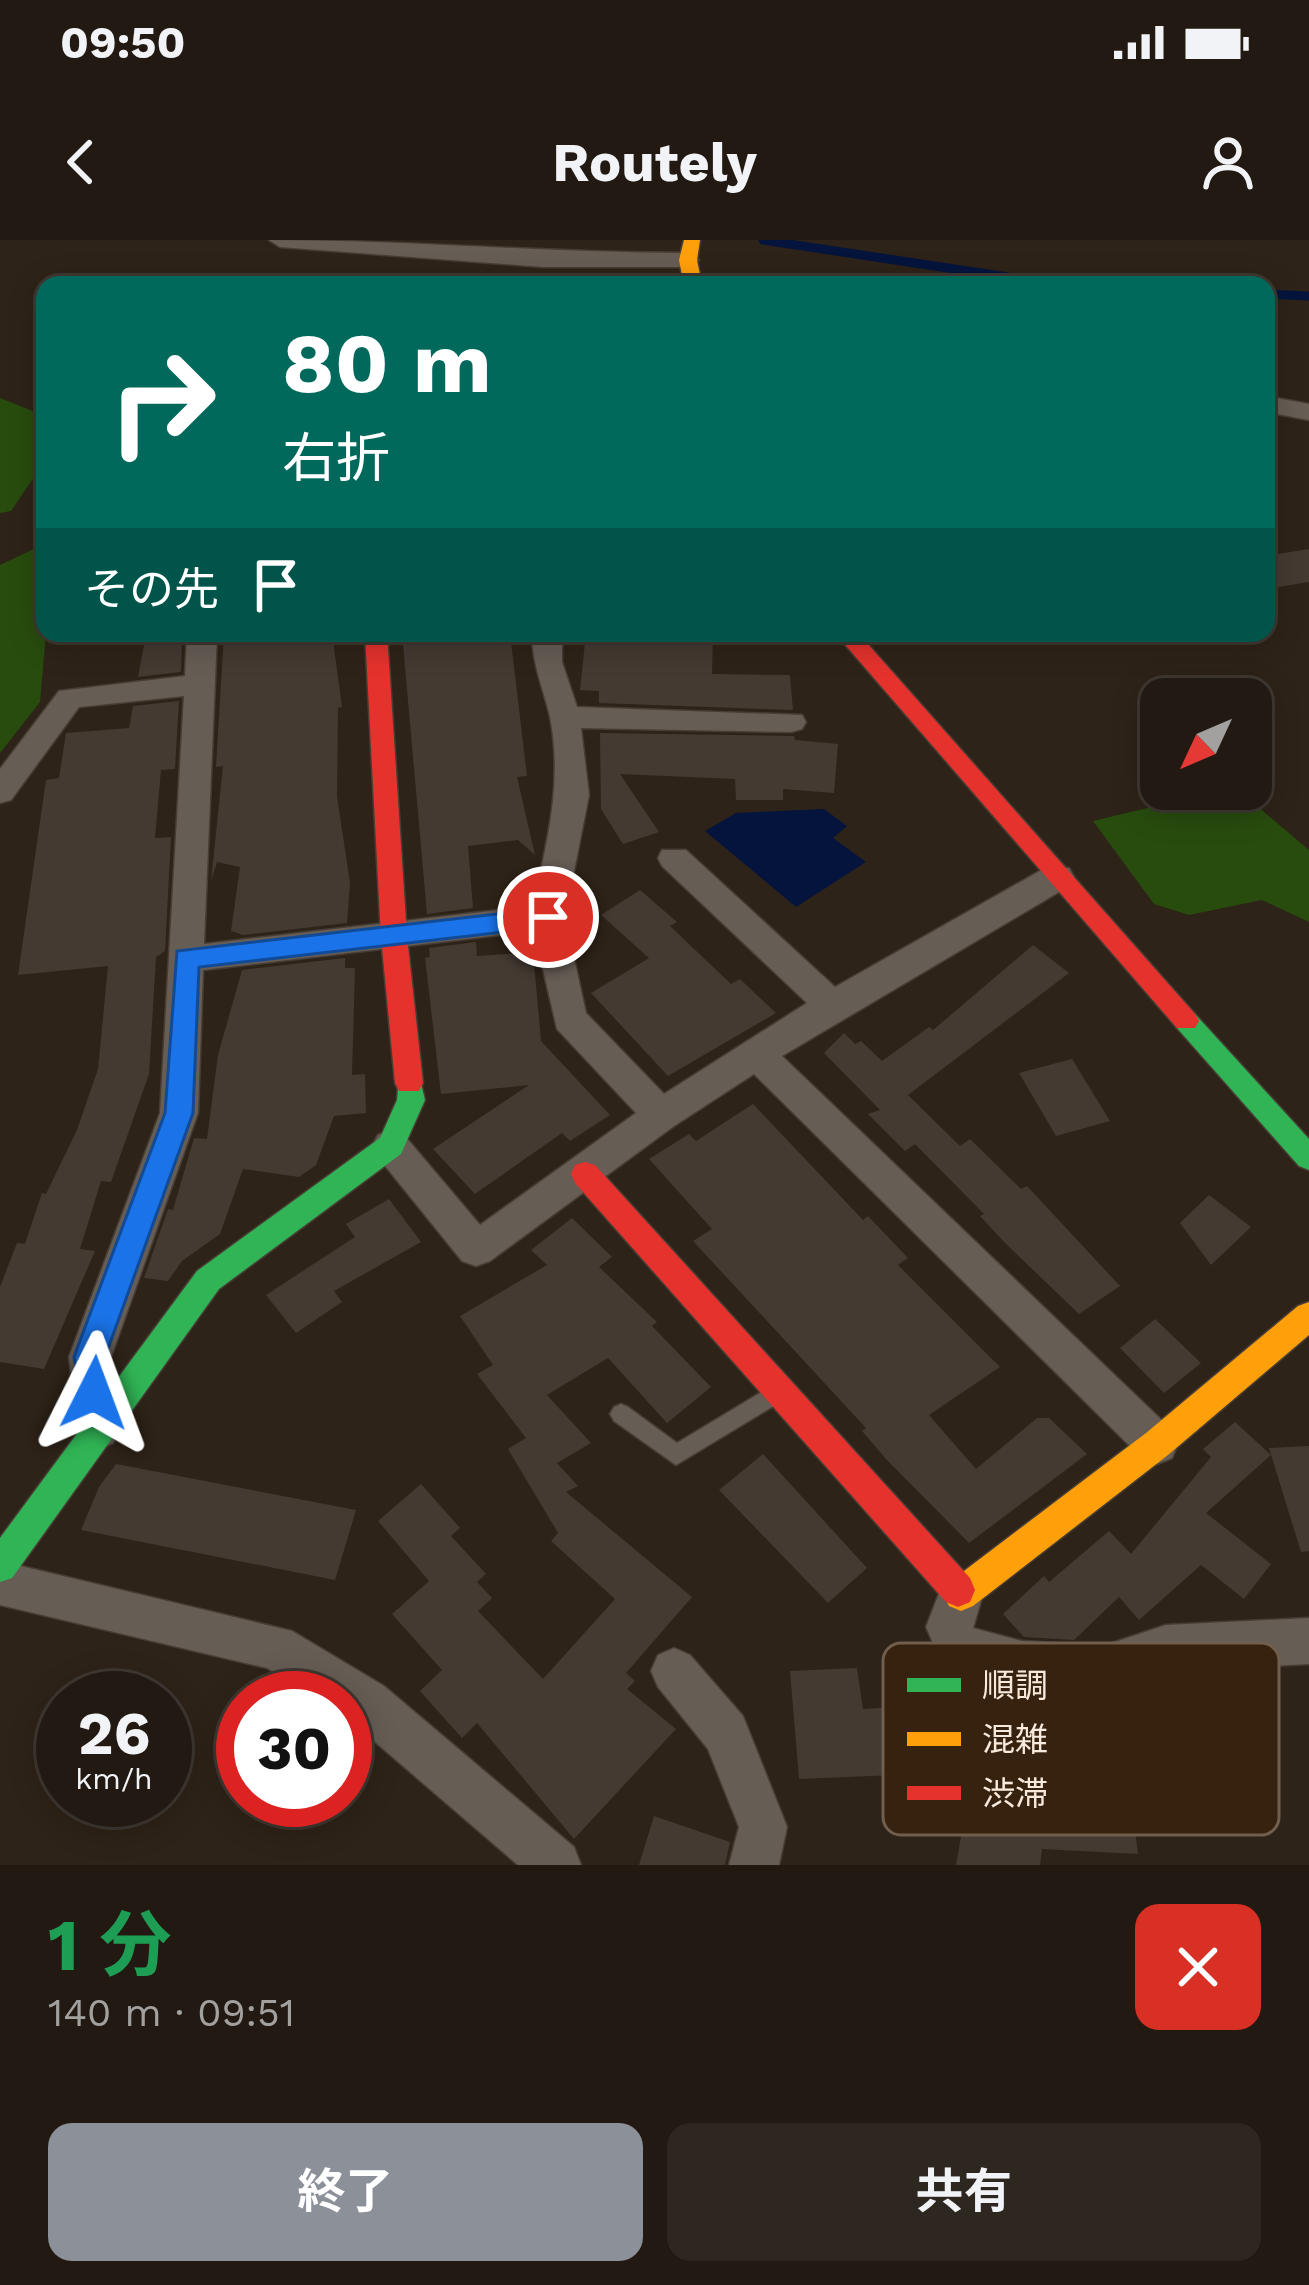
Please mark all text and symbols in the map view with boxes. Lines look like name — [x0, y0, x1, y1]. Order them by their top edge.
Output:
text: 09:50 — [60, 16, 186, 69]
icon: back — [48, 129, 114, 195]
icon: person — [1195, 129, 1261, 195]
text: Routely — [552, 131, 757, 194]
text: 80 m — [282, 314, 492, 412]
icon: right — [84, 324, 240, 480]
text: 右折 — [282, 427, 390, 490]
icon: arrive — [243, 552, 309, 618]
text: その先 — [84, 563, 219, 616]
north arrow — [1140, 678, 1272, 810]
map controls — [1140, 678, 1272, 810]
pin — [497, 866, 599, 968]
icon: arrive — [515, 884, 581, 950]
position arrow — [31, 1330, 157, 1456]
legend — [883, 1643, 1279, 1835]
text: 順調 — [982, 1666, 1048, 1705]
speed limit sign: 30 — [216, 1671, 372, 1827]
text: 26 — [78, 1698, 150, 1769]
text: 混雑 — [982, 1720, 1048, 1759]
text: km/h — [75, 1761, 153, 1796]
text: 渋滞 — [982, 1774, 1048, 1813]
text: 1 分 — [48, 1903, 172, 1987]
button: close — [1135, 1904, 1261, 2030]
text: 140 m · 09:51 — [48, 1990, 295, 2035]
button: 終了 — [48, 2123, 643, 2261]
button: 共有 — [667, 2123, 1261, 2261]

